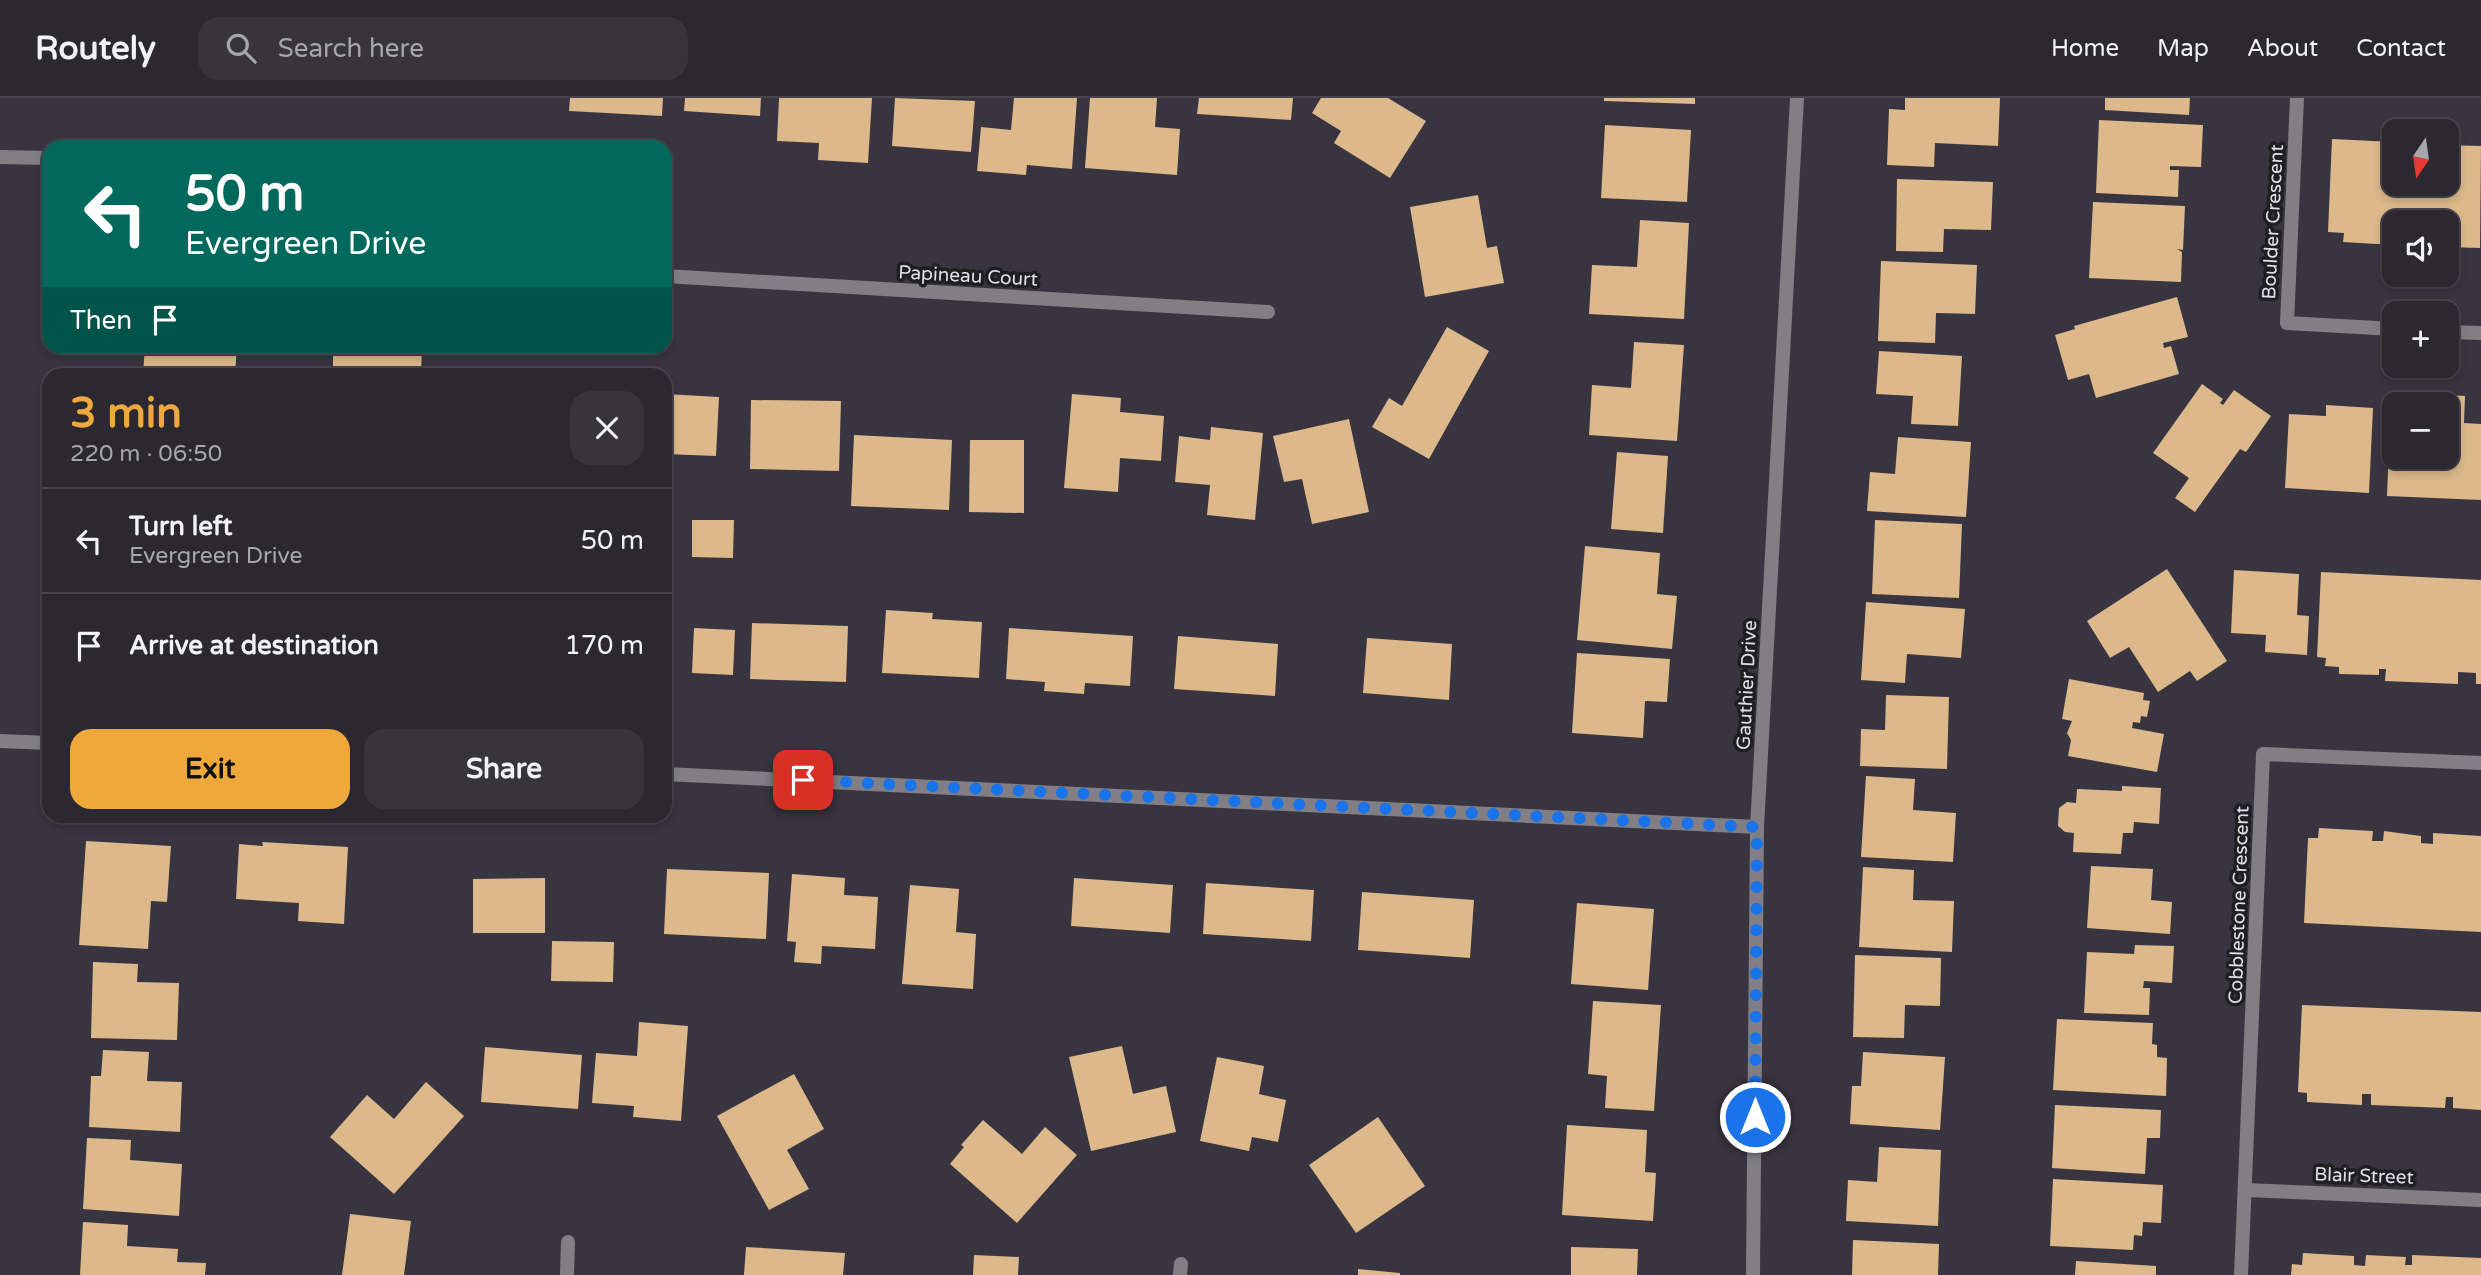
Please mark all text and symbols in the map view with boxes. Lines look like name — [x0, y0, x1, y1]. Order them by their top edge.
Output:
search box — [198, 17, 688, 80]
text: Routely — [35, 29, 156, 68]
icon: search — [222, 29, 260, 67]
text: Search here — [278, 33, 424, 64]
text: Home — [2051, 34, 2119, 63]
text: Map — [2157, 34, 2209, 63]
text: About — [2247, 34, 2318, 63]
text: Contact — [2356, 34, 2446, 63]
north arrow — [2382, 119, 2459, 196]
map controls — [2382, 119, 2459, 469]
street label: Boulder Crescent — [2258, 144, 2288, 300]
text: 50 m — [185, 165, 304, 224]
icon: left — [70, 168, 161, 259]
button: sound — [2382, 210, 2459, 287]
text: Evergreen Drive — [185, 225, 426, 263]
street label: Papineau Court — [898, 261, 1038, 291]
icon: arrive — [146, 301, 184, 339]
button: + — [2382, 301, 2459, 378]
text: Then — [70, 305, 132, 336]
text: 3 min — [70, 388, 182, 439]
button: close — [570, 391, 644, 465]
button: − — [2382, 392, 2459, 469]
text: 220 m · 06:50 — [70, 440, 222, 468]
text: Turn left — [129, 511, 232, 542]
icon: left — [70, 522, 108, 560]
text: 50 m — [581, 525, 644, 556]
text: Evergreen Drive — [129, 542, 302, 570]
street label: Gauthier Drive — [1733, 620, 1761, 750]
icon: arrive — [70, 627, 108, 665]
text: Arrive at destination — [129, 630, 379, 661]
text: 170 m — [564, 630, 644, 661]
button: Exit — [70, 729, 350, 809]
button: Share — [364, 729, 644, 809]
pin — [773, 750, 833, 810]
icon: arrive — [784, 761, 822, 799]
street label: Cobblestone Crescent — [2225, 806, 2253, 1004]
position arrow — [1718, 1080, 1792, 1154]
street label: Blair Street — [2314, 1163, 2414, 1189]

